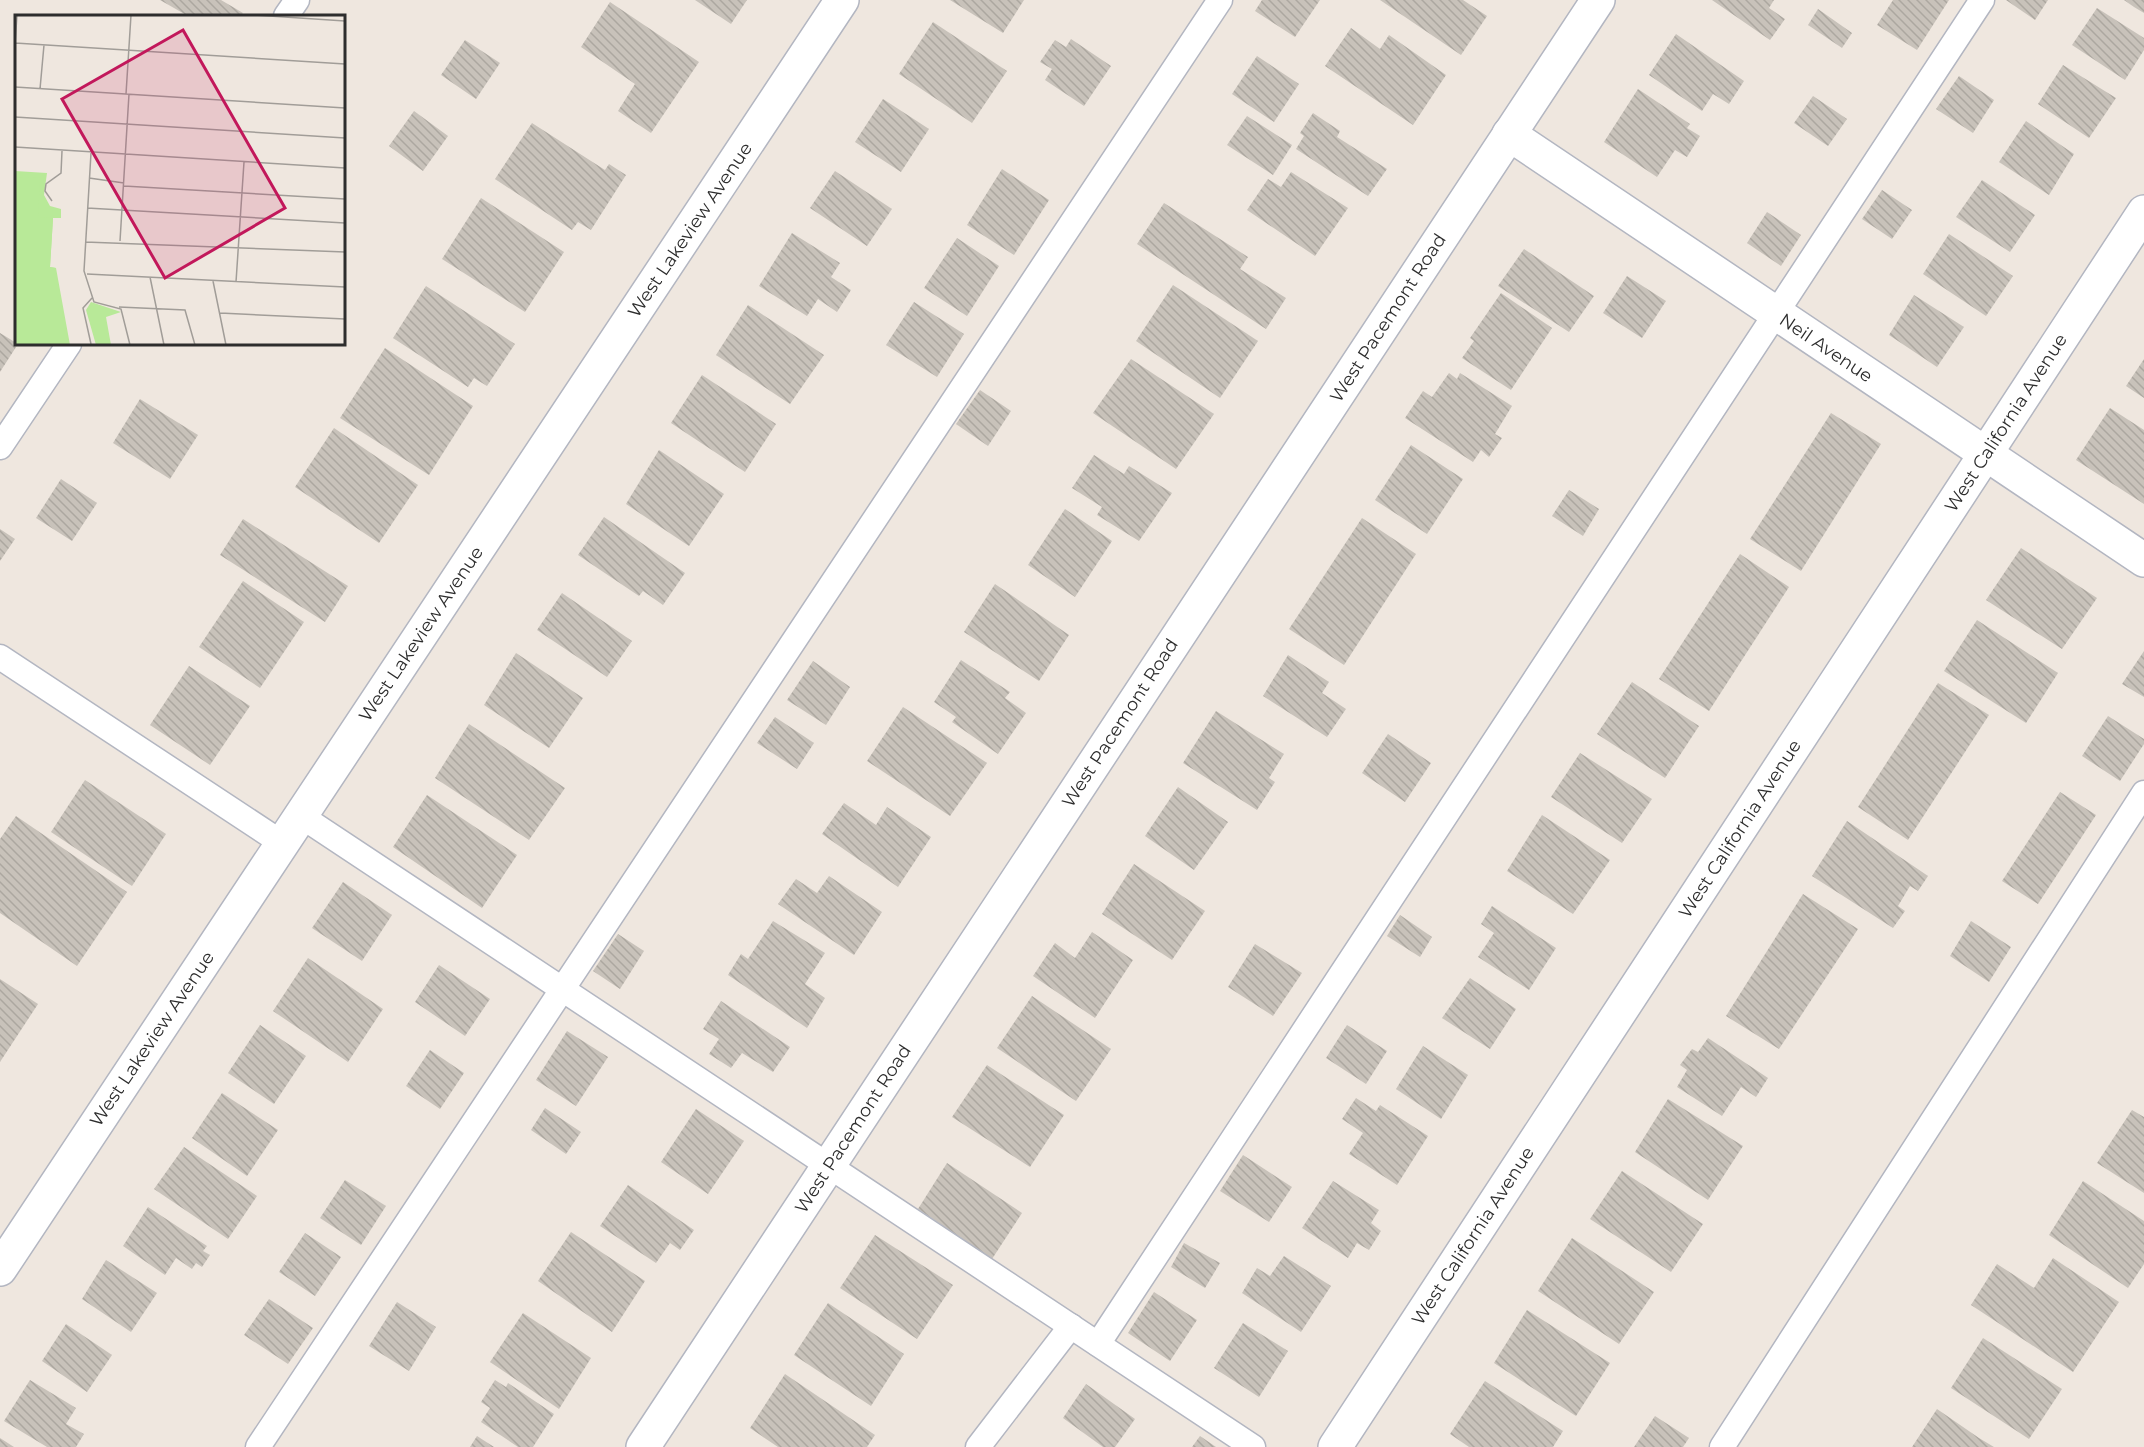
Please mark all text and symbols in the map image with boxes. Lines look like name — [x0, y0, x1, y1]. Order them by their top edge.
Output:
inset map — [15, 15, 345, 345]
street label: West Lakeview Avenue — [623, 138, 757, 322]
street label: West Pacemont Road — [1325, 230, 1451, 406]
street label: Neil Avenue — [1775, 309, 1877, 387]
street label: West California Avenue — [1940, 330, 2072, 516]
street label: West Lakeview Avenue — [354, 542, 488, 726]
street label: West Pacemont Road — [1057, 635, 1183, 811]
street label: West California Avenue — [1674, 736, 1806, 922]
street label: West Lakeview Avenue — [85, 947, 219, 1131]
street label: West Pacemont Road — [790, 1041, 916, 1217]
street label: West California Avenue — [1407, 1143, 1539, 1329]

